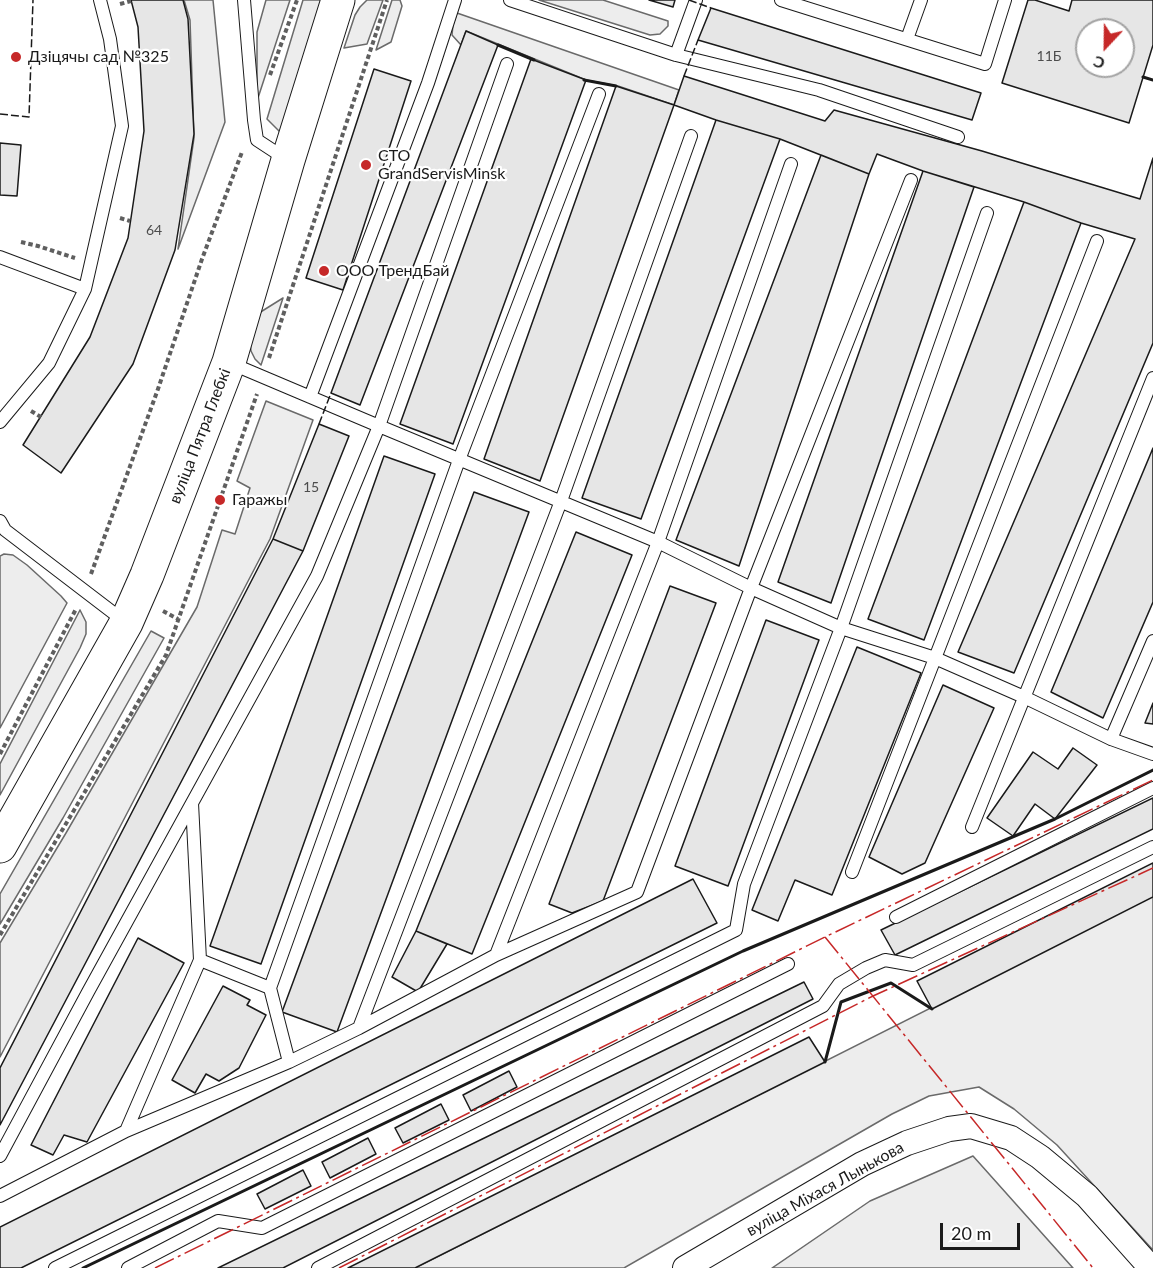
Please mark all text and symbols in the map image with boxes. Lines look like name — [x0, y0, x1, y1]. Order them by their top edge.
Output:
north arrow — [1075, 18, 1135, 78]
place label: Дзіцячы сад №325 — [28, 47, 169, 67]
house number: 11Б — [1037, 48, 1061, 64]
marker: Дзіцячы сад №325 — [9, 50, 23, 64]
text: С — [1090, 53, 1107, 74]
place label: СТО GrandServisMinsk — [378, 146, 505, 184]
marker: СТО GrandServisMinsk — [359, 158, 373, 172]
house number: 64 — [146, 222, 162, 238]
place label: ООО ТрендБай — [336, 261, 450, 281]
marker: ООО ТрендБай — [317, 264, 331, 278]
street label: вуліца Пятра Глебкі — [165, 366, 235, 506]
house number: 15 — [303, 479, 319, 495]
place label: Гаражы — [232, 490, 287, 510]
marker: Гаражы — [213, 493, 227, 507]
street label: вуліца Міхася Лынькова — [743, 1138, 907, 1240]
scale bar — [943, 1211, 1022, 1249]
text: 20 m — [951, 1222, 991, 1244]

